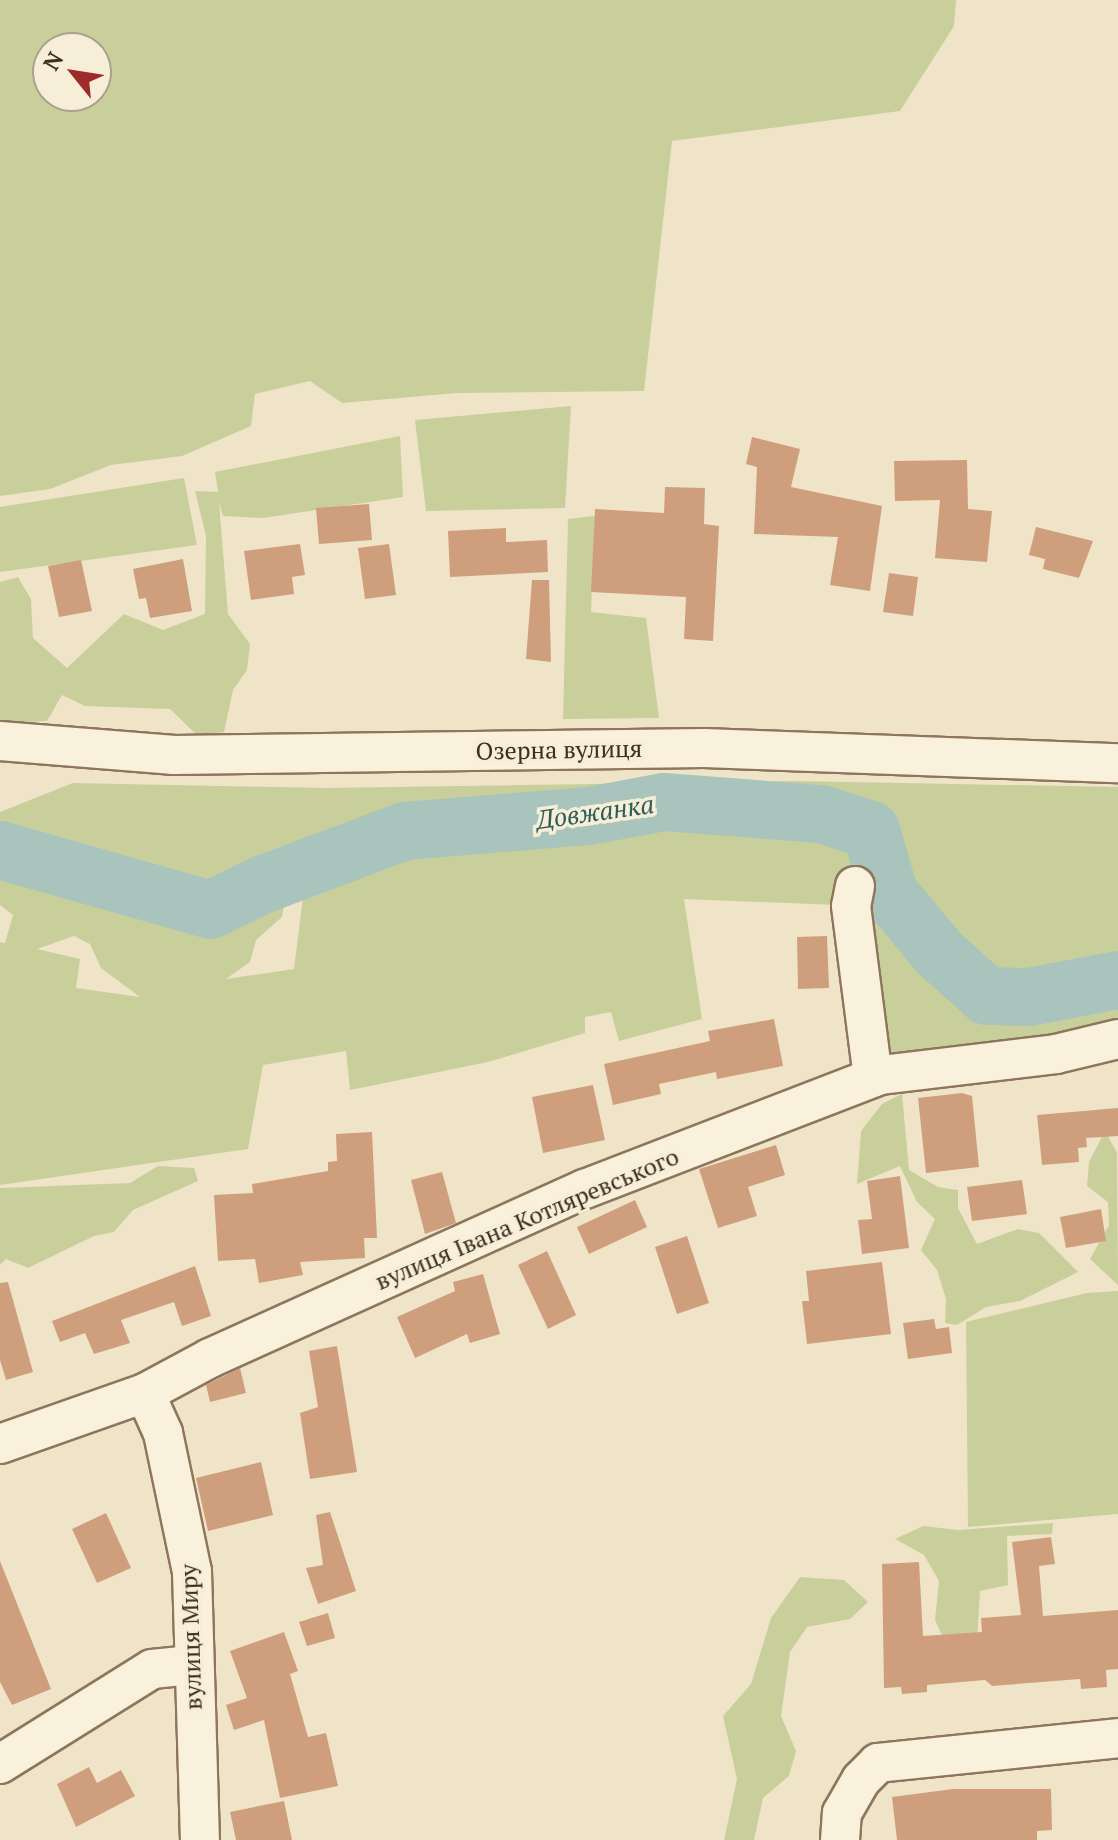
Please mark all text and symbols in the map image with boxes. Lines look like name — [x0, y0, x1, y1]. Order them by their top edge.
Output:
north arrow — [32, 32, 112, 112]
text: N — [36, 46, 69, 75]
street label: Озерна вулиця — [475, 734, 643, 766]
water label: Довжанка — [534, 788, 656, 836]
street label: вулиця Івана Котляревського — [371, 1142, 683, 1296]
street label: вулиця Миру — [174, 1563, 208, 1711]

